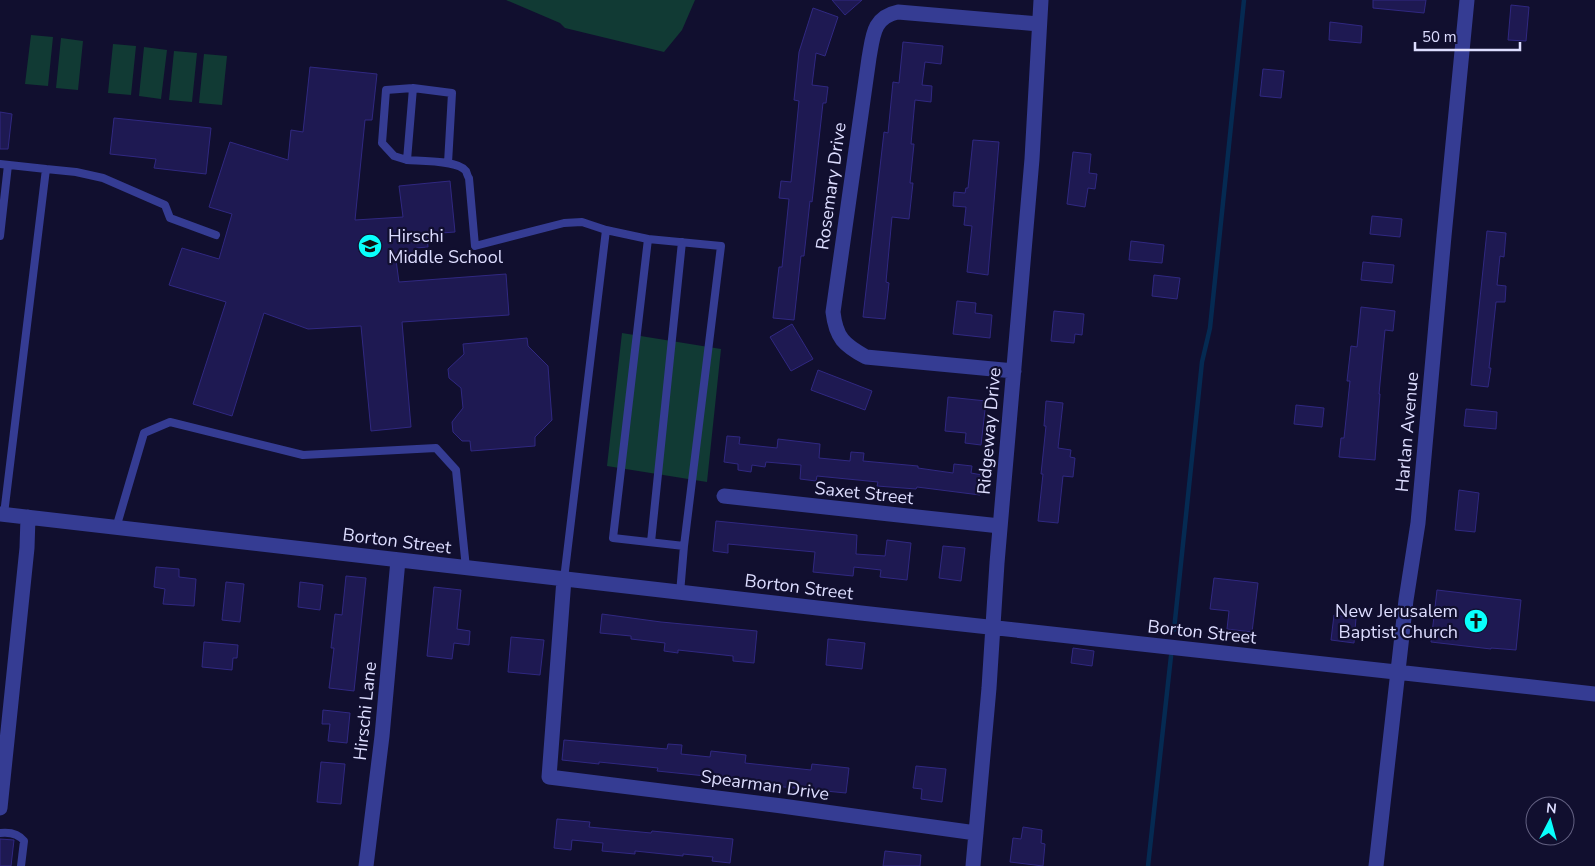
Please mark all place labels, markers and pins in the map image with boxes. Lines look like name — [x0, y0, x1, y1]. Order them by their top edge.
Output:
place label: Hirschi Middle School — [388, 224, 504, 269]
school or university icon: Hirschi Middle School — [357, 233, 383, 259]
place label: New Jerusalem Baptist Church — [1335, 599, 1458, 644]
church icon: New Jerusalem Baptist Church — [1463, 608, 1489, 634]

